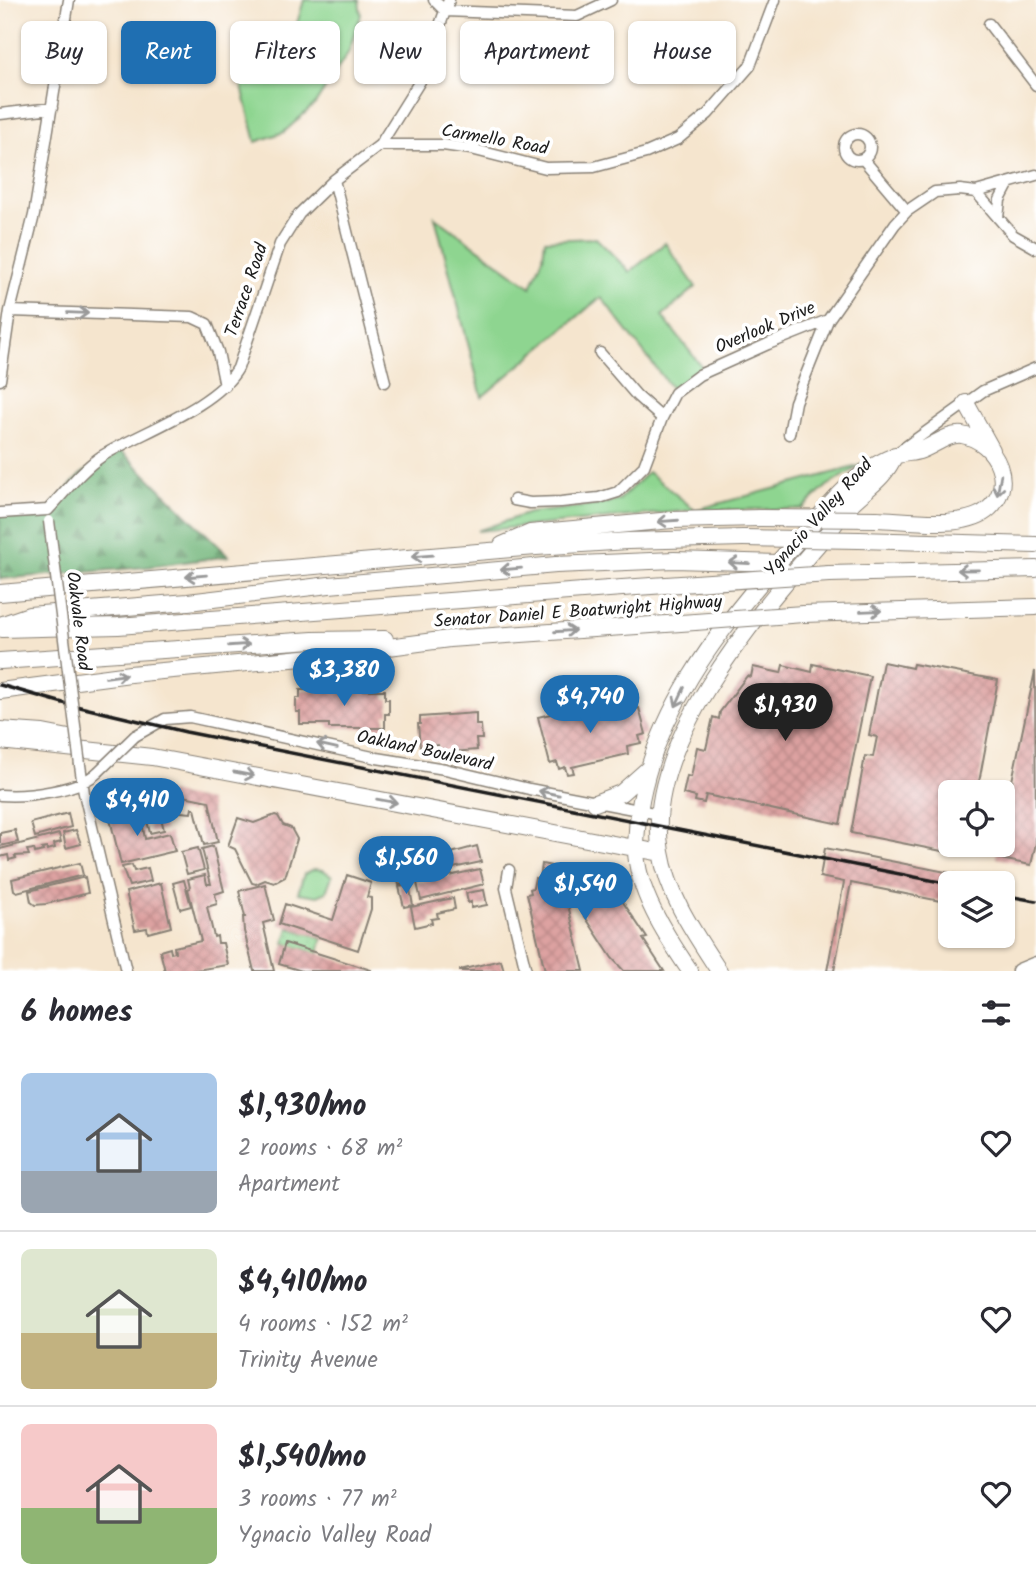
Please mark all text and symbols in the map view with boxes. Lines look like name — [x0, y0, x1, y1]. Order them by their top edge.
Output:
chip: Buy — [21, 21, 107, 84]
chip: Rent — [121, 21, 216, 84]
chip: Filters — [230, 21, 340, 84]
chip: New — [354, 21, 446, 84]
chip: Apartment — [460, 21, 614, 84]
chip: House — [628, 21, 736, 84]
street label: Carmello Road — [439, 117, 551, 164]
street label: Terrace Road — [218, 239, 277, 341]
street label: Overlook Drive — [711, 294, 820, 363]
one-way arrow — [66, 307, 89, 320]
street label: Ygnacio Valley Road — [758, 451, 881, 584]
one-way arrow — [992, 473, 1005, 496]
one-way arrow — [656, 514, 679, 527]
one-way arrow — [412, 550, 434, 563]
one-way arrow — [727, 556, 750, 569]
one-way arrow — [501, 563, 523, 576]
one-way arrow — [957, 563, 980, 576]
street label: Oakvale Road — [57, 570, 98, 673]
one-way arrow — [185, 570, 208, 583]
street label: Senator Daniel E Boatwright Highway — [433, 588, 724, 637]
one-way arrow — [859, 605, 882, 618]
one-way arrow — [554, 624, 577, 637]
one-way arrow — [227, 638, 250, 651]
pin: $3,380 — [287, 648, 401, 708]
text: $3,380 — [309, 653, 379, 689]
one-way arrow — [104, 669, 127, 682]
pin: $4,740 — [533, 676, 647, 735]
text: $4,740 — [556, 680, 624, 716]
pin: $1,930 — [728, 684, 842, 743]
one-way arrow — [673, 686, 686, 707]
text: $1,930 — [754, 688, 816, 724]
street label: Oakland Boulevard — [354, 723, 496, 780]
one-way arrow — [316, 739, 339, 753]
one-way arrow — [232, 768, 255, 781]
pin: $4,410 — [80, 778, 194, 838]
map controls — [938, 780, 1015, 948]
button: locate — [938, 780, 1015, 857]
text: $4,410 — [105, 783, 169, 819]
one-way arrow — [538, 786, 561, 800]
one-way arrow — [375, 794, 398, 808]
pin: $1,560 — [349, 836, 463, 896]
text: $1,560 — [375, 841, 437, 877]
pin: $1,540 — [528, 862, 642, 922]
text: $1,540 — [554, 867, 616, 903]
button: layers — [938, 871, 1015, 948]
text: 6 homes — [21, 989, 133, 1037]
icon: filters — [977, 994, 1015, 1032]
text: $1,930/mo — [238, 1083, 366, 1131]
icon: home — [77, 1101, 161, 1185]
icon: heart — [977, 1124, 1015, 1162]
text: 2 rooms · 68 m² — [238, 1131, 402, 1167]
text: Apartment — [238, 1167, 340, 1203]
text: $4,410/mo — [238, 1259, 367, 1307]
icon: home — [77, 1277, 161, 1361]
icon: heart — [977, 1300, 1015, 1338]
text: 4 rooms · 152 m² — [238, 1307, 408, 1343]
text: Trinity Avenue — [238, 1343, 378, 1379]
text: $1,540/mo — [238, 1434, 366, 1482]
icon: home — [77, 1452, 161, 1536]
icon: heart — [977, 1475, 1015, 1513]
text: 3 rooms · 77 m² — [238, 1482, 397, 1518]
text: Ygnacio Valley Road — [238, 1518, 431, 1554]

